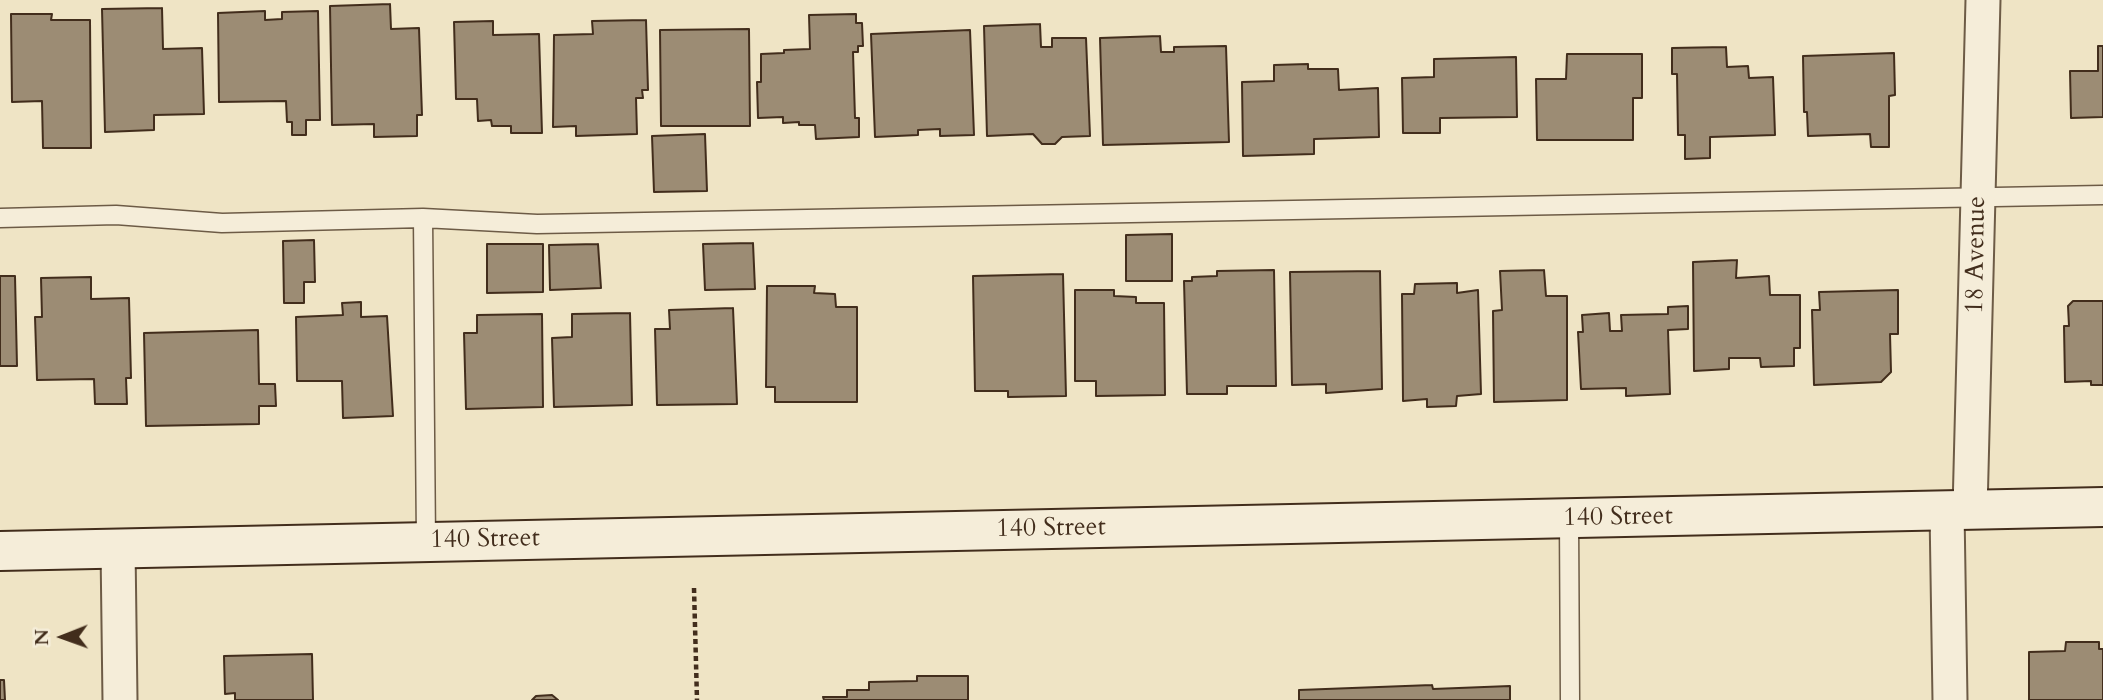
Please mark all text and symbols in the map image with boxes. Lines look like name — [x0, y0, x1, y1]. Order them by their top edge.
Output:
street label: 18 Avenue — [1960, 196, 1994, 314]
street label: 140 Street — [1563, 501, 1673, 535]
street label: 140 Street — [996, 512, 1106, 546]
street label: 140 Street — [430, 523, 540, 557]
north arrow — [28, 602, 98, 672]
text: N — [29, 629, 55, 646]

